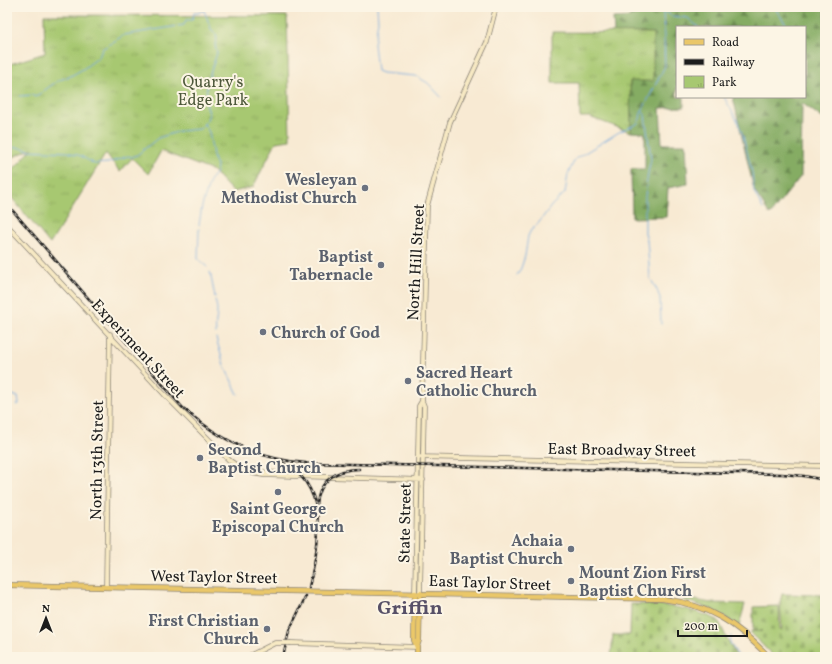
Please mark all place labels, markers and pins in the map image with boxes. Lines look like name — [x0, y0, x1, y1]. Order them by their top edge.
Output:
place label: Wesleyan Methodist Church — [221, 170, 357, 210]
marker: Wesleyan Methodist Church — [360, 183, 370, 193]
place label: Baptist Tabernacle — [289, 247, 373, 287]
marker: Baptist Tabernacle — [376, 260, 386, 270]
place label: Church of God — [271, 323, 380, 345]
marker: Church of God — [258, 327, 268, 337]
place label: Sacred Heart Catholic Church — [416, 363, 537, 403]
marker: Sacred Heart Catholic Church — [403, 376, 413, 386]
place label: Second Baptist Church — [208, 440, 321, 480]
marker: Second Baptist Church — [195, 453, 205, 463]
marker: Saint George Episcopal Church — [273, 487, 283, 497]
place label: Saint George Episcopal Church — [212, 499, 344, 539]
place label: Achaia Baptist Church — [450, 531, 563, 571]
marker: Achaia Baptist Church — [566, 544, 576, 554]
place label: Mount Zion First Baptist Church — [579, 563, 706, 603]
marker: Mount Zion First Baptist Church — [566, 576, 576, 586]
place label: First Christian Church — [148, 611, 259, 651]
marker: First Christian Church — [262, 624, 272, 634]

